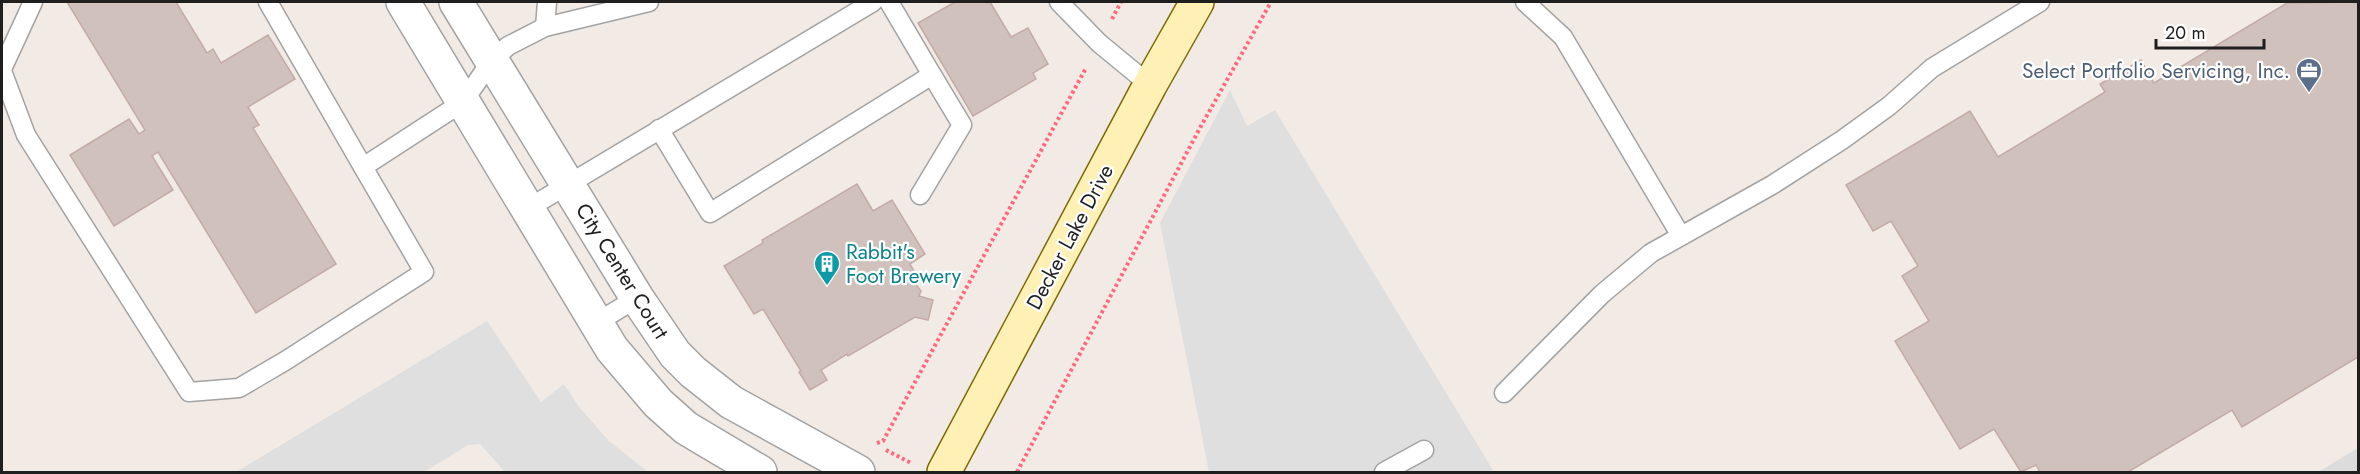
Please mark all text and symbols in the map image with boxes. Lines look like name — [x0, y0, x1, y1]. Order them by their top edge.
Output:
scale bar — [2156, 12, 2264, 50]
text: 20 m — [2165, 20, 2205, 46]
place label: Select Portfolio Servicing, Inc. — [2022, 56, 2290, 86]
office icon: Select Portfolio Servicing, Inc. — [2294, 56, 2324, 94]
street label: Decker Lake Drive — [1019, 159, 1121, 315]
street label: City Center Court — [568, 197, 676, 345]
place label: Rabbit's Foot Brewery — [846, 237, 962, 291]
building icon: Rabbit's Foot Brewery — [812, 249, 842, 287]

